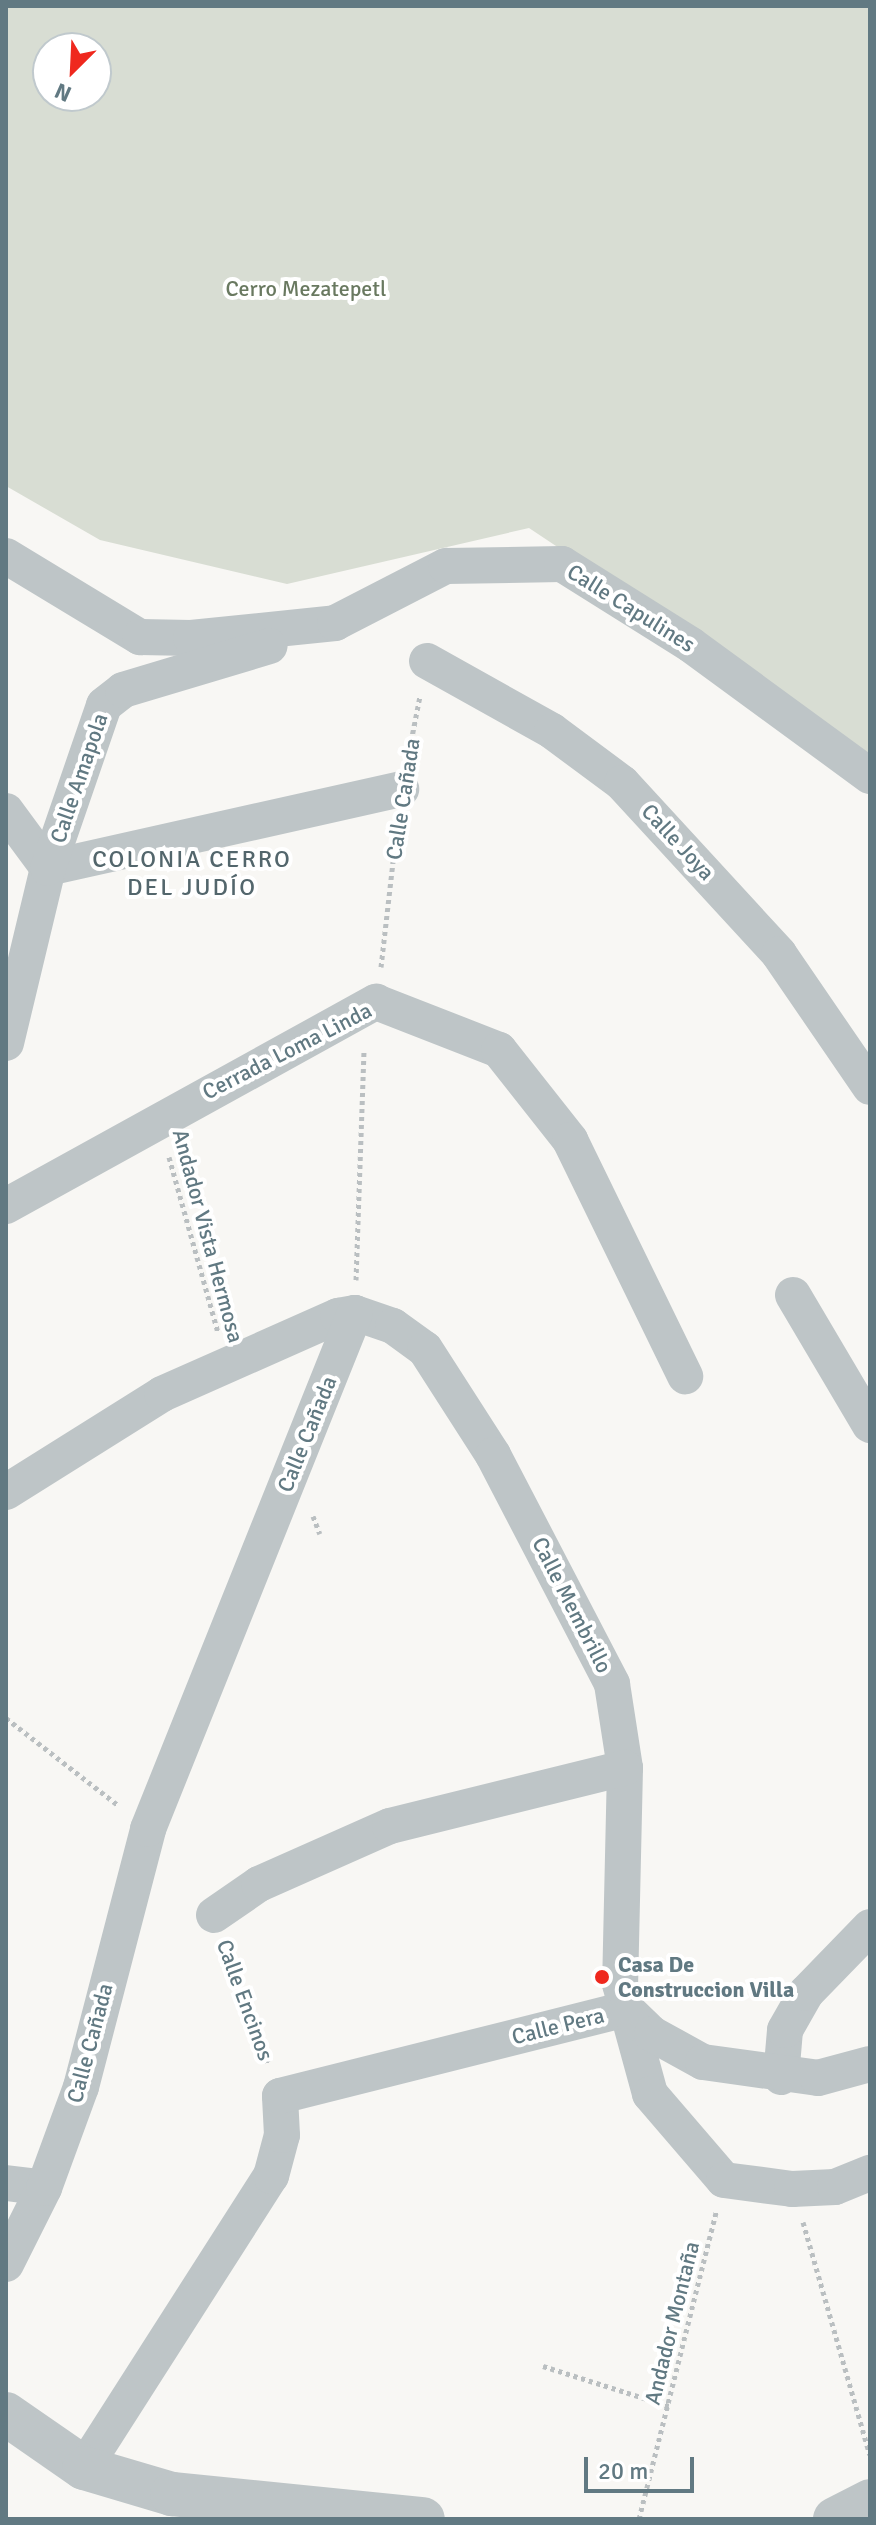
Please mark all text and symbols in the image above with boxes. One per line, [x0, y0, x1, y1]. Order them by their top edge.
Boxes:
north arrow [32, 32, 112, 112]
text: N [50, 77, 75, 108]
park label: Cerro Mezatepetl [225, 276, 387, 302]
street label: Calle Capulines [562, 558, 700, 658]
street label: Calle Amapola [44, 710, 114, 846]
street label: Calle Cañada [380, 736, 426, 862]
street label: Calle Joya [636, 798, 720, 886]
district label: COLONIA CERRO DEL JUDÍO [92, 846, 292, 902]
street label: Cerrada Loma Linda [198, 997, 376, 1105]
street label: Andador Vista Hermosa [167, 1126, 249, 1346]
street label: Calle Cañada [272, 1372, 342, 1496]
street label: Calle Membrillo [526, 1533, 618, 1677]
street label: Calle Encinos [211, 1936, 279, 2064]
place label: Casa De Construccion Villa [618, 1951, 794, 2002]
marker: Casa De Construccion Villa [593, 1968, 611, 1986]
street label: Calle Cañada [61, 1980, 119, 2106]
street label: Calle Pera [509, 2002, 607, 2050]
street label: Andador Montaña [639, 2239, 705, 2407]
scale bar [588, 2441, 698, 2491]
text: 20 m [598, 2456, 648, 2486]

